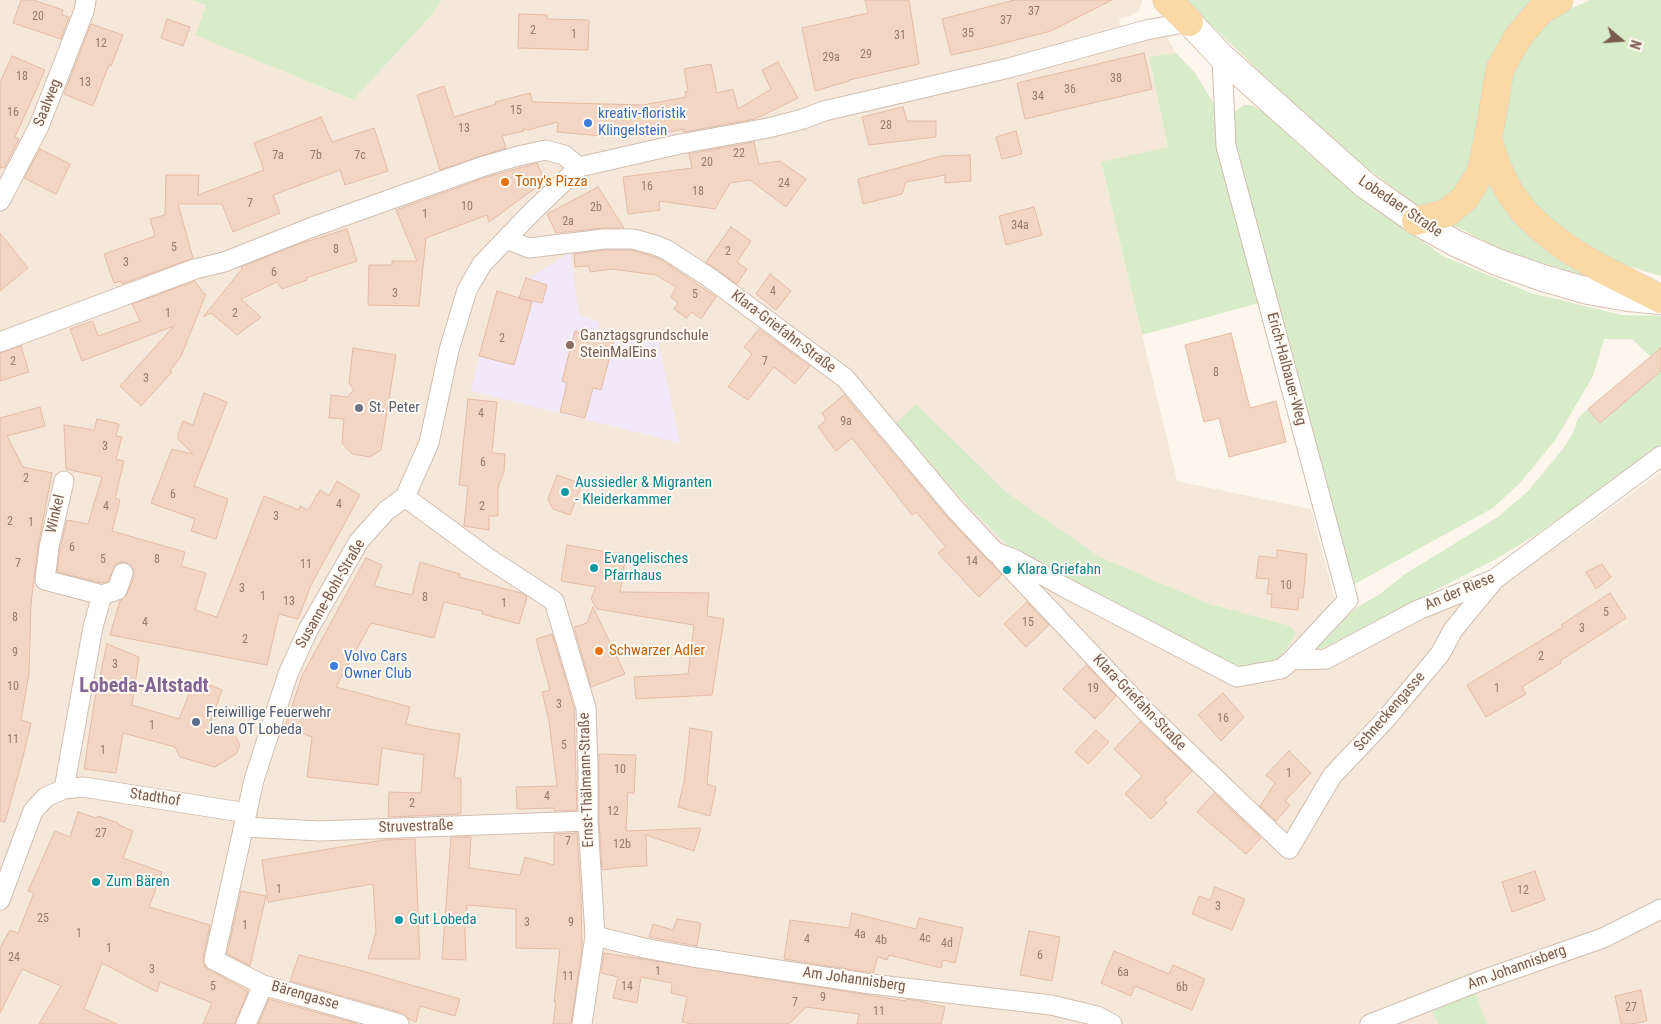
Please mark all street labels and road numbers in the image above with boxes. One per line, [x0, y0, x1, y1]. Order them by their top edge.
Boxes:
street label: Saalweg [30, 77, 66, 129]
street label: Lobedaer Straße [1355, 172, 1445, 242]
street label: Klara-Griefahn-Straße [727, 287, 839, 377]
street label: Erich-Halbauer-Weg [1262, 311, 1310, 427]
street label: Winkel [43, 493, 69, 535]
street label: Susanne-Bohl-Straße [292, 536, 370, 652]
street label: An der Riese [1422, 569, 1498, 615]
street label: Klara-Griefahn-Straße [1089, 651, 1189, 755]
street label: Schneckengasse [1351, 669, 1429, 755]
street label: Ernst-Thälmann-Straße [576, 712, 598, 848]
street label: Stadthof [129, 785, 181, 811]
street label: Struvestraße [378, 817, 454, 837]
street label: Am Johannisberg [1465, 942, 1569, 994]
street label: Am Johannisberg [801, 964, 907, 996]
street label: Bärengasse [269, 978, 341, 1014]

